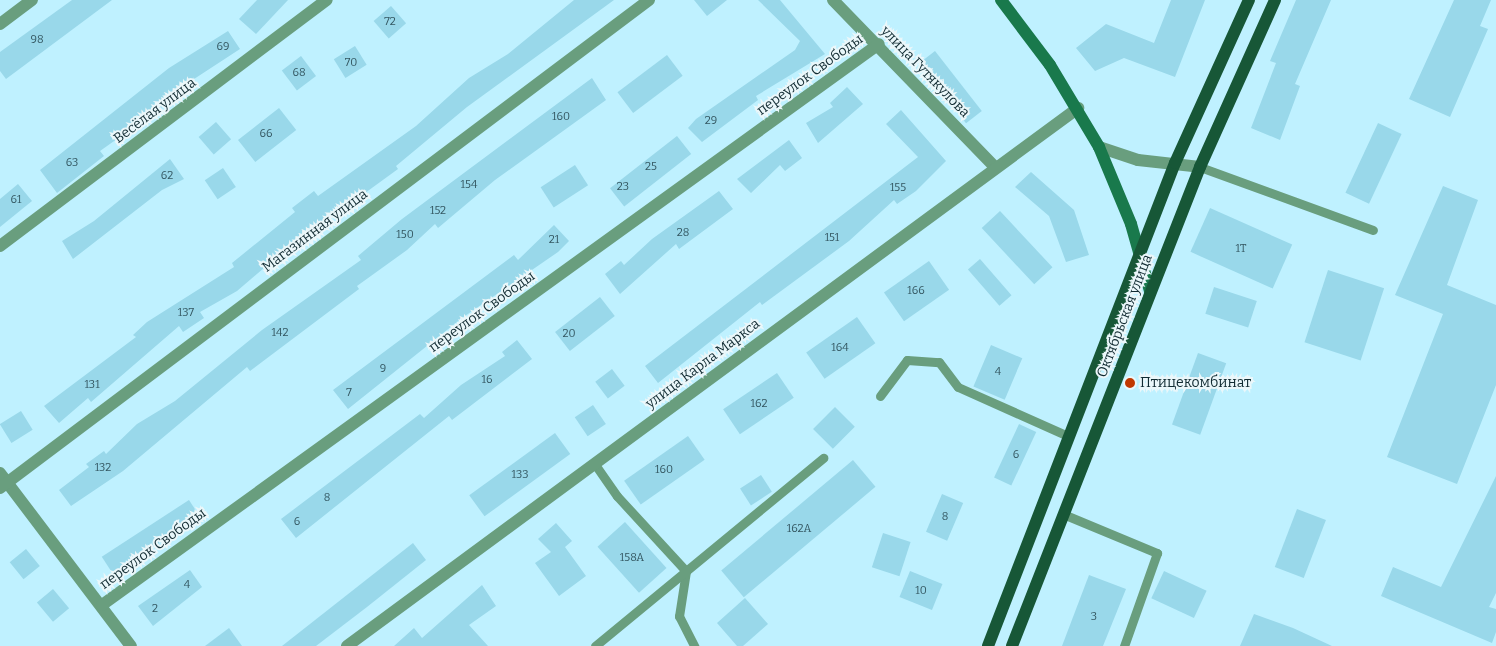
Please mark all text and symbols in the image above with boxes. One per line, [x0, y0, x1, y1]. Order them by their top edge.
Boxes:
house number: 72 [384, 15, 396, 29]
street label: улица Гутякулова [877, 23, 973, 121]
street label: переулок Свободы [754, 31, 866, 119]
house number: 98 [30, 33, 44, 47]
house number: 69 [217, 40, 229, 54]
house number: 70 [345, 56, 357, 70]
house number: 68 [292, 66, 306, 80]
street label: Весёлая улица [111, 75, 199, 147]
house number: 160 [552, 110, 570, 124]
house number: 29 [705, 114, 717, 128]
house number: 66 [260, 127, 272, 141]
house number: 63 [66, 156, 78, 170]
house number: 25 [645, 160, 657, 174]
house number: 62 [161, 169, 173, 183]
house number: 154 [461, 178, 477, 192]
house number: 23 [617, 180, 629, 194]
house number: 155 [890, 181, 906, 195]
street label: Магазинная улица [259, 186, 371, 276]
house number: 61 [11, 193, 21, 207]
house number: 152 [430, 204, 446, 218]
house number: 28 [677, 226, 689, 240]
house number: 150 [396, 228, 414, 242]
house number: 151 [825, 231, 839, 245]
house number: 21 [549, 233, 559, 247]
house number: 1Т [1236, 242, 1246, 256]
street label: Октябрьская улица [1094, 252, 1156, 380]
street label: переулок Свободы [426, 268, 538, 356]
house number: 166 [907, 284, 925, 298]
house number: 137 [178, 306, 194, 320]
street label: улица Карла Маркса [643, 316, 763, 412]
house number: 142 [272, 326, 288, 340]
house number: 20 [562, 327, 576, 341]
house number: 164 [831, 341, 849, 355]
house number: 9 [380, 362, 386, 376]
house number: 4 [995, 365, 1001, 379]
house number: 16 [482, 373, 492, 387]
place label: Птицекомбинат [1140, 375, 1251, 391]
marker: Птицекомбинат [1124, 377, 1136, 389]
house number: 131 [84, 378, 100, 392]
house number: 7 [346, 386, 352, 400]
house number: 162 [751, 397, 767, 411]
house number: 6 [1013, 448, 1019, 462]
house number: 132 [95, 461, 111, 475]
house number: 160 [655, 463, 673, 477]
house number: 133 [512, 468, 528, 482]
house number: 8 [324, 491, 330, 505]
street label: переулок Свободы [97, 505, 209, 593]
house number: 8 [942, 510, 948, 524]
house number: 6 [294, 515, 300, 529]
house number: 162А [787, 522, 811, 536]
house number: 158А [620, 551, 644, 565]
house number: 4 [184, 578, 190, 592]
house number: 10 [915, 584, 927, 598]
house number: 2 [152, 602, 158, 616]
house number: 3 [1091, 610, 1097, 624]

